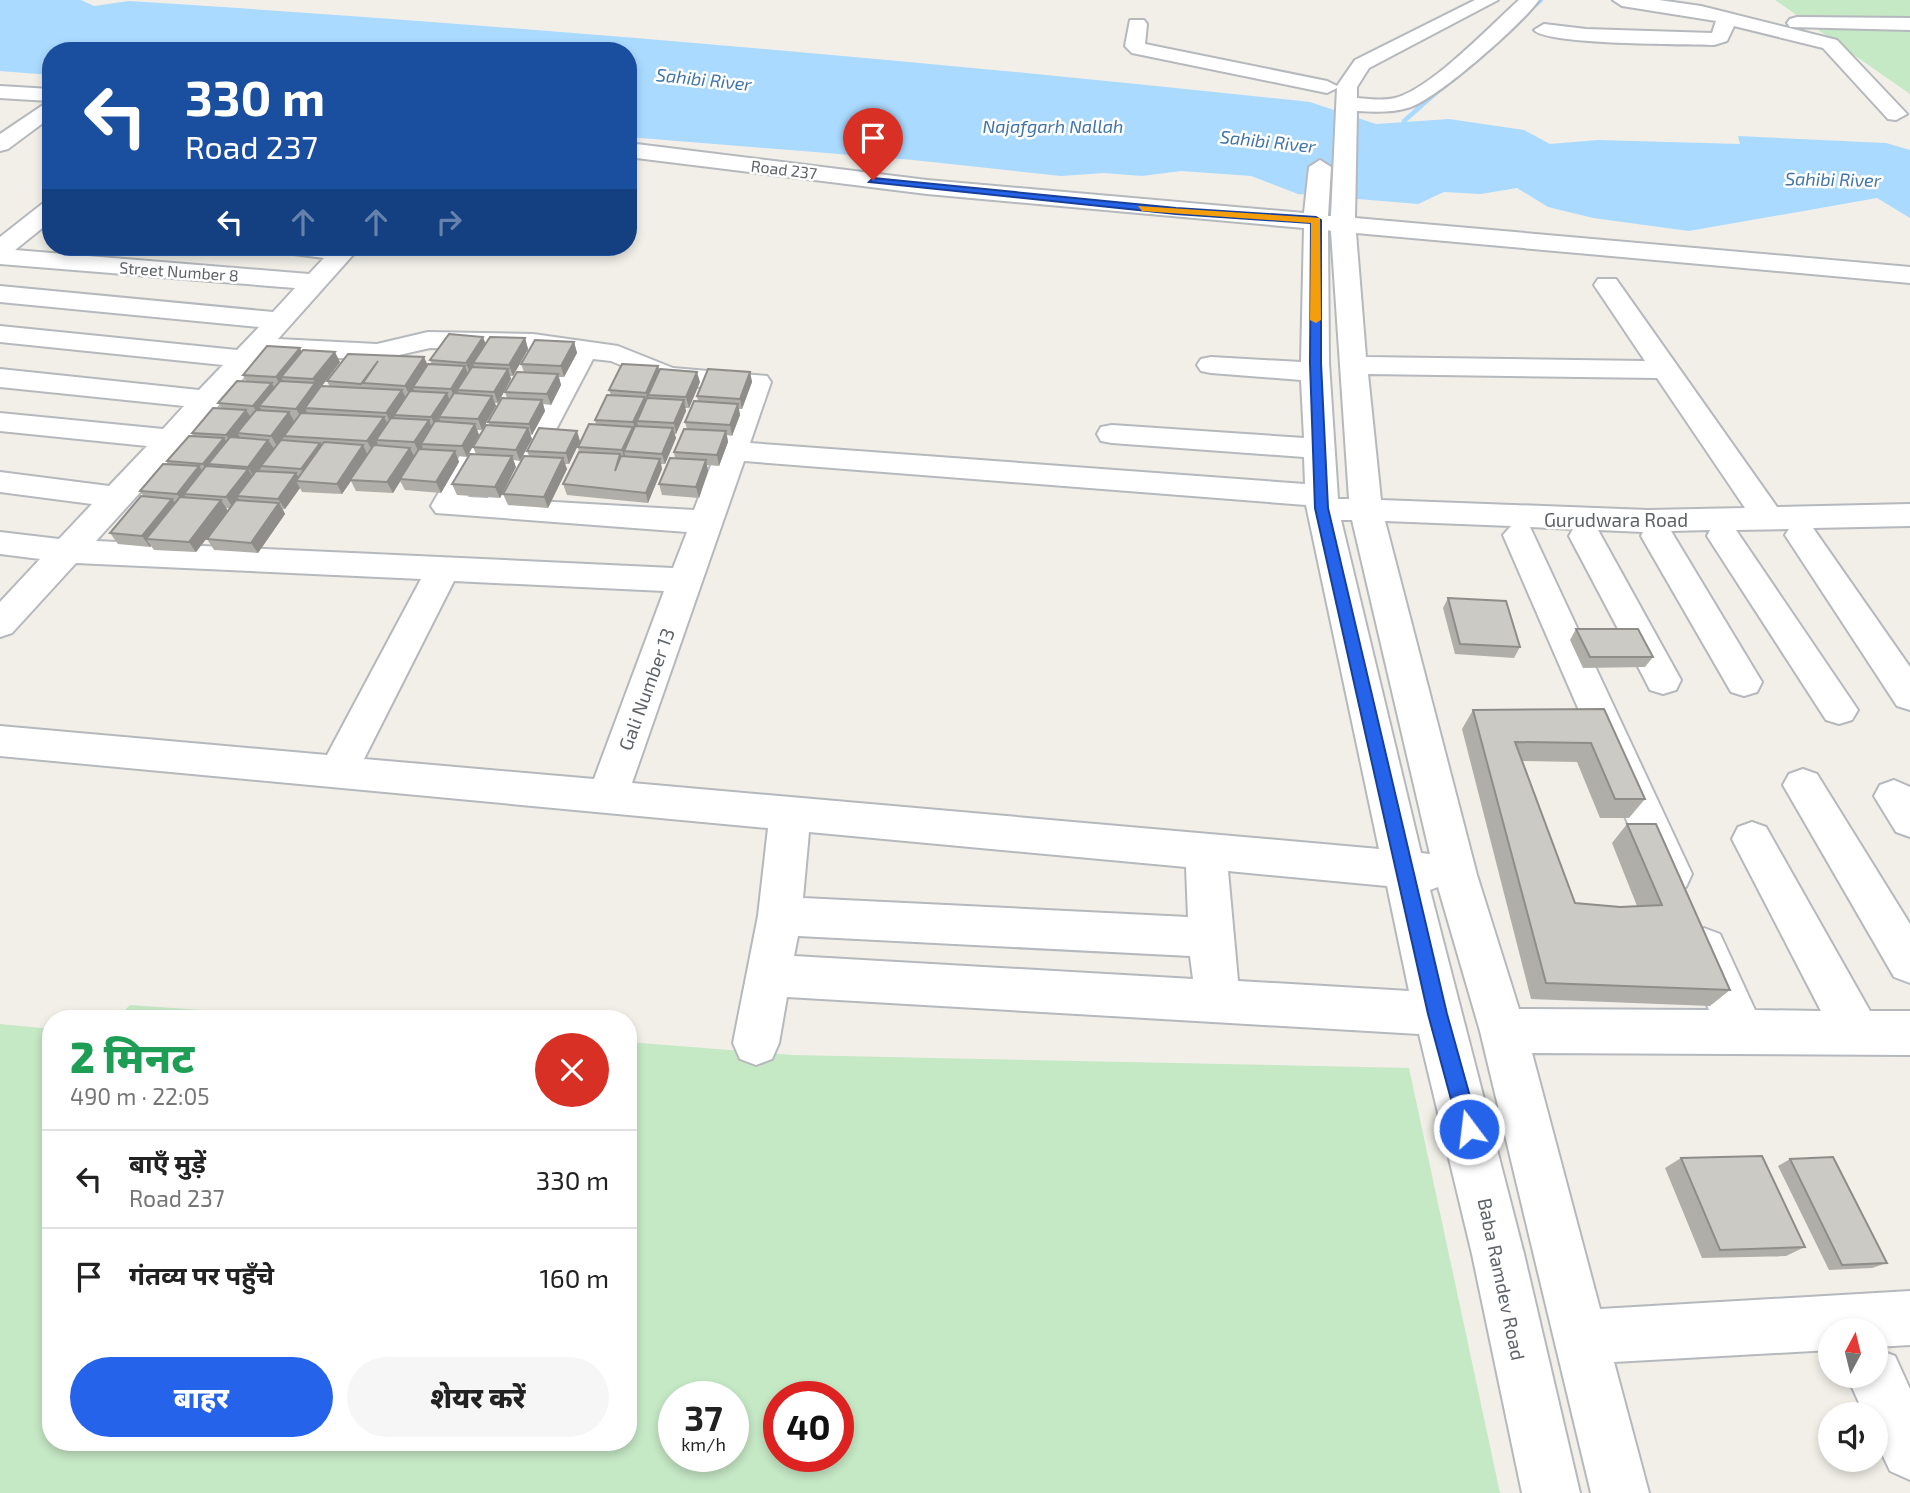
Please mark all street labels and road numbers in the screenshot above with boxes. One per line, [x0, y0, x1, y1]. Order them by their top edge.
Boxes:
street label: Road 237 [750, 156, 818, 182]
street label: Street Number 8 [119, 257, 239, 285]
street label: Gurudwara Road [1544, 508, 1688, 531]
street label: Gali Number 13 [613, 625, 679, 753]
street label: Baba Ramdev Road [1474, 1196, 1530, 1362]

